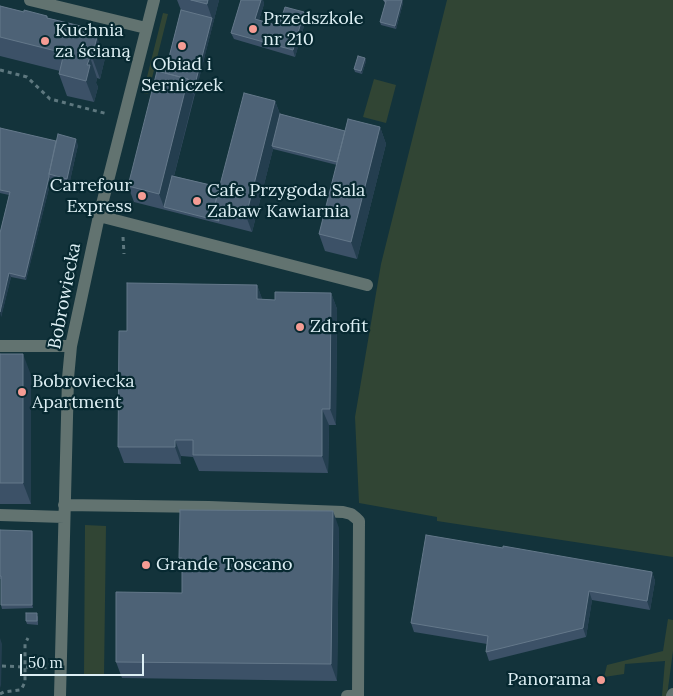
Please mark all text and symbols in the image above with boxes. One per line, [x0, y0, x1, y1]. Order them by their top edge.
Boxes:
place label: Przedszkole nr 210 [263, 8, 363, 50]
place label: Kuchnia za ścianą [55, 20, 131, 62]
marker: Przedszkole nr 210 [247, 23, 259, 35]
marker: Kuchnia za ścianą [39, 35, 51, 47]
marker: Obiad i Serniczek [176, 40, 188, 52]
place label: Obiad i Serniczek [141, 54, 223, 96]
place label: Carrefour Express [50, 175, 132, 218]
place label: Cafe Przygoda Sala Zabaw Kawiarnia [207, 180, 365, 222]
marker: Carrefour Express [136, 190, 148, 202]
marker: Cafe Przygoda Sala Zabaw Kawiarnia [191, 195, 203, 207]
street label: Bobrowiecka [44, 241, 86, 351]
place label: Zdrofit [310, 316, 368, 338]
marker: Zdrofit [294, 321, 306, 333]
place label: Bobroviecka Apartment [32, 371, 135, 414]
marker: Bobroviecka Apartment [16, 386, 28, 398]
place label: Grande Toscano [156, 554, 293, 576]
marker: Grande Toscano [140, 559, 152, 571]
scale bar [22, 644, 146, 676]
text: 50 m [28, 653, 63, 672]
place label: Panorama [507, 669, 591, 691]
marker: Panorama [595, 674, 607, 686]

